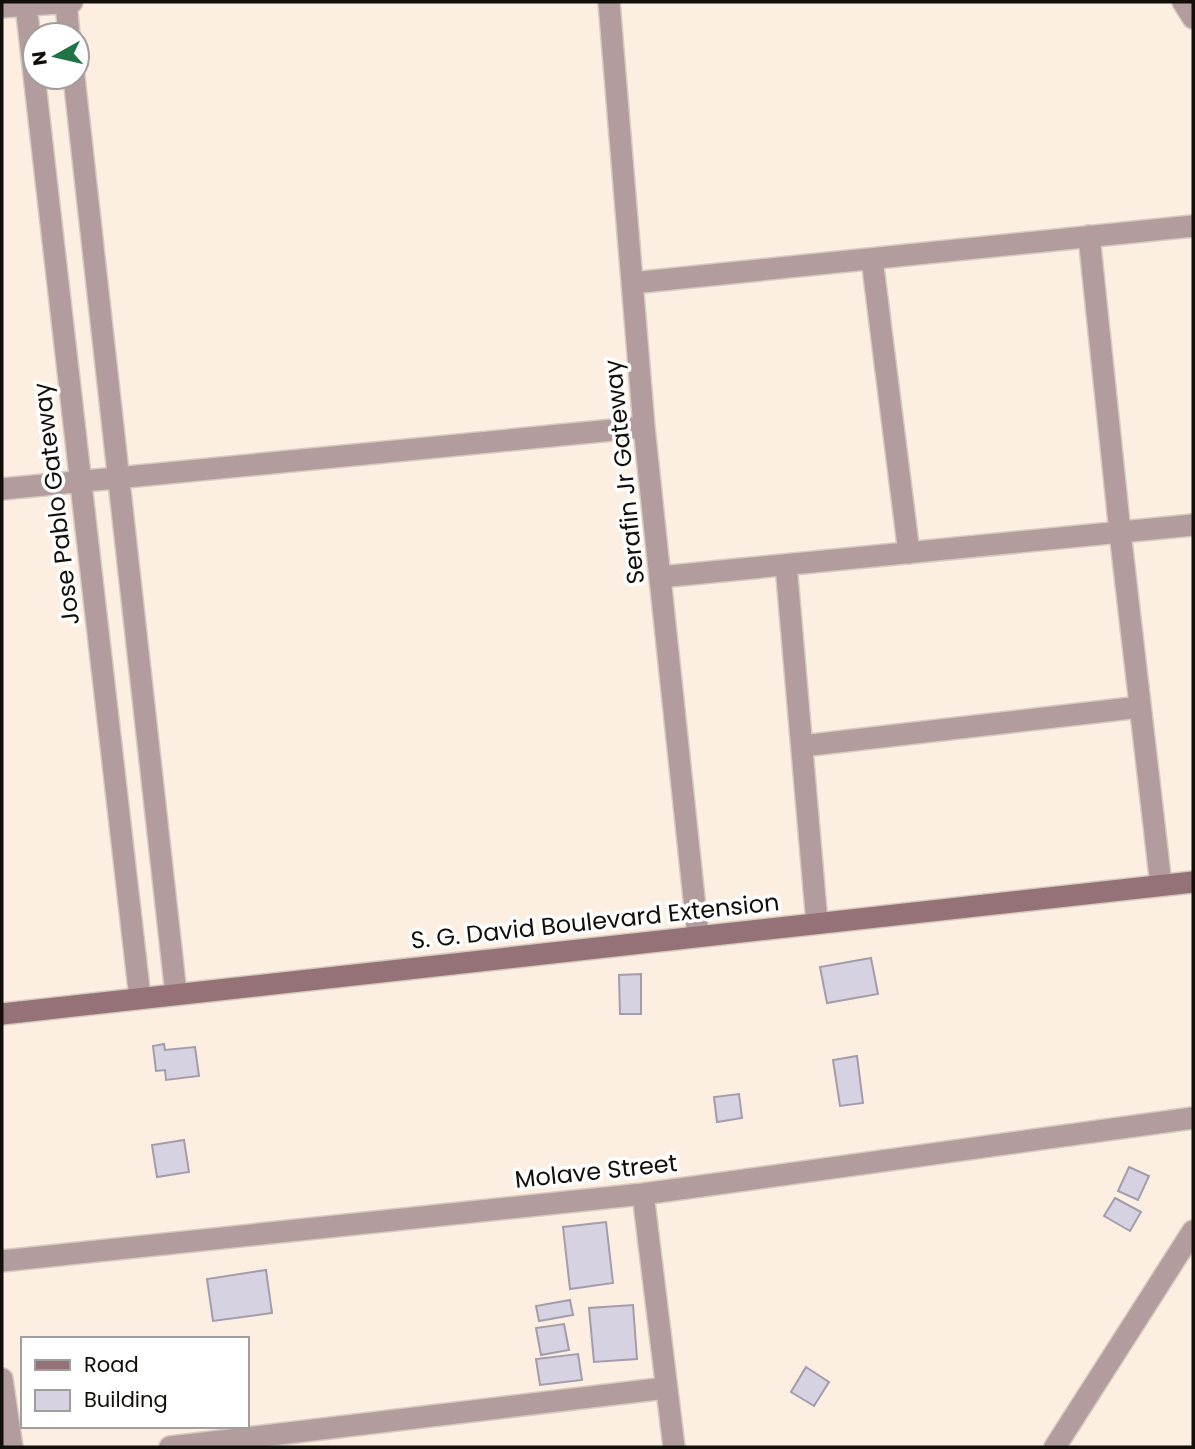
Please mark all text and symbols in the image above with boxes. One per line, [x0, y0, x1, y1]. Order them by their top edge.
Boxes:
north arrow [21, 21, 91, 91]
text: N [25, 49, 54, 67]
street label: Serafin Jr Gateway [596, 358, 652, 586]
street label: Jose Pablo Gateway [25, 380, 87, 627]
street label: S. G. David Boulevard Extension [409, 885, 781, 957]
street label: Molave Street [513, 1146, 679, 1196]
legend [21, 1337, 248, 1428]
text: Road [84, 1350, 139, 1379]
text: Building [84, 1385, 168, 1414]

